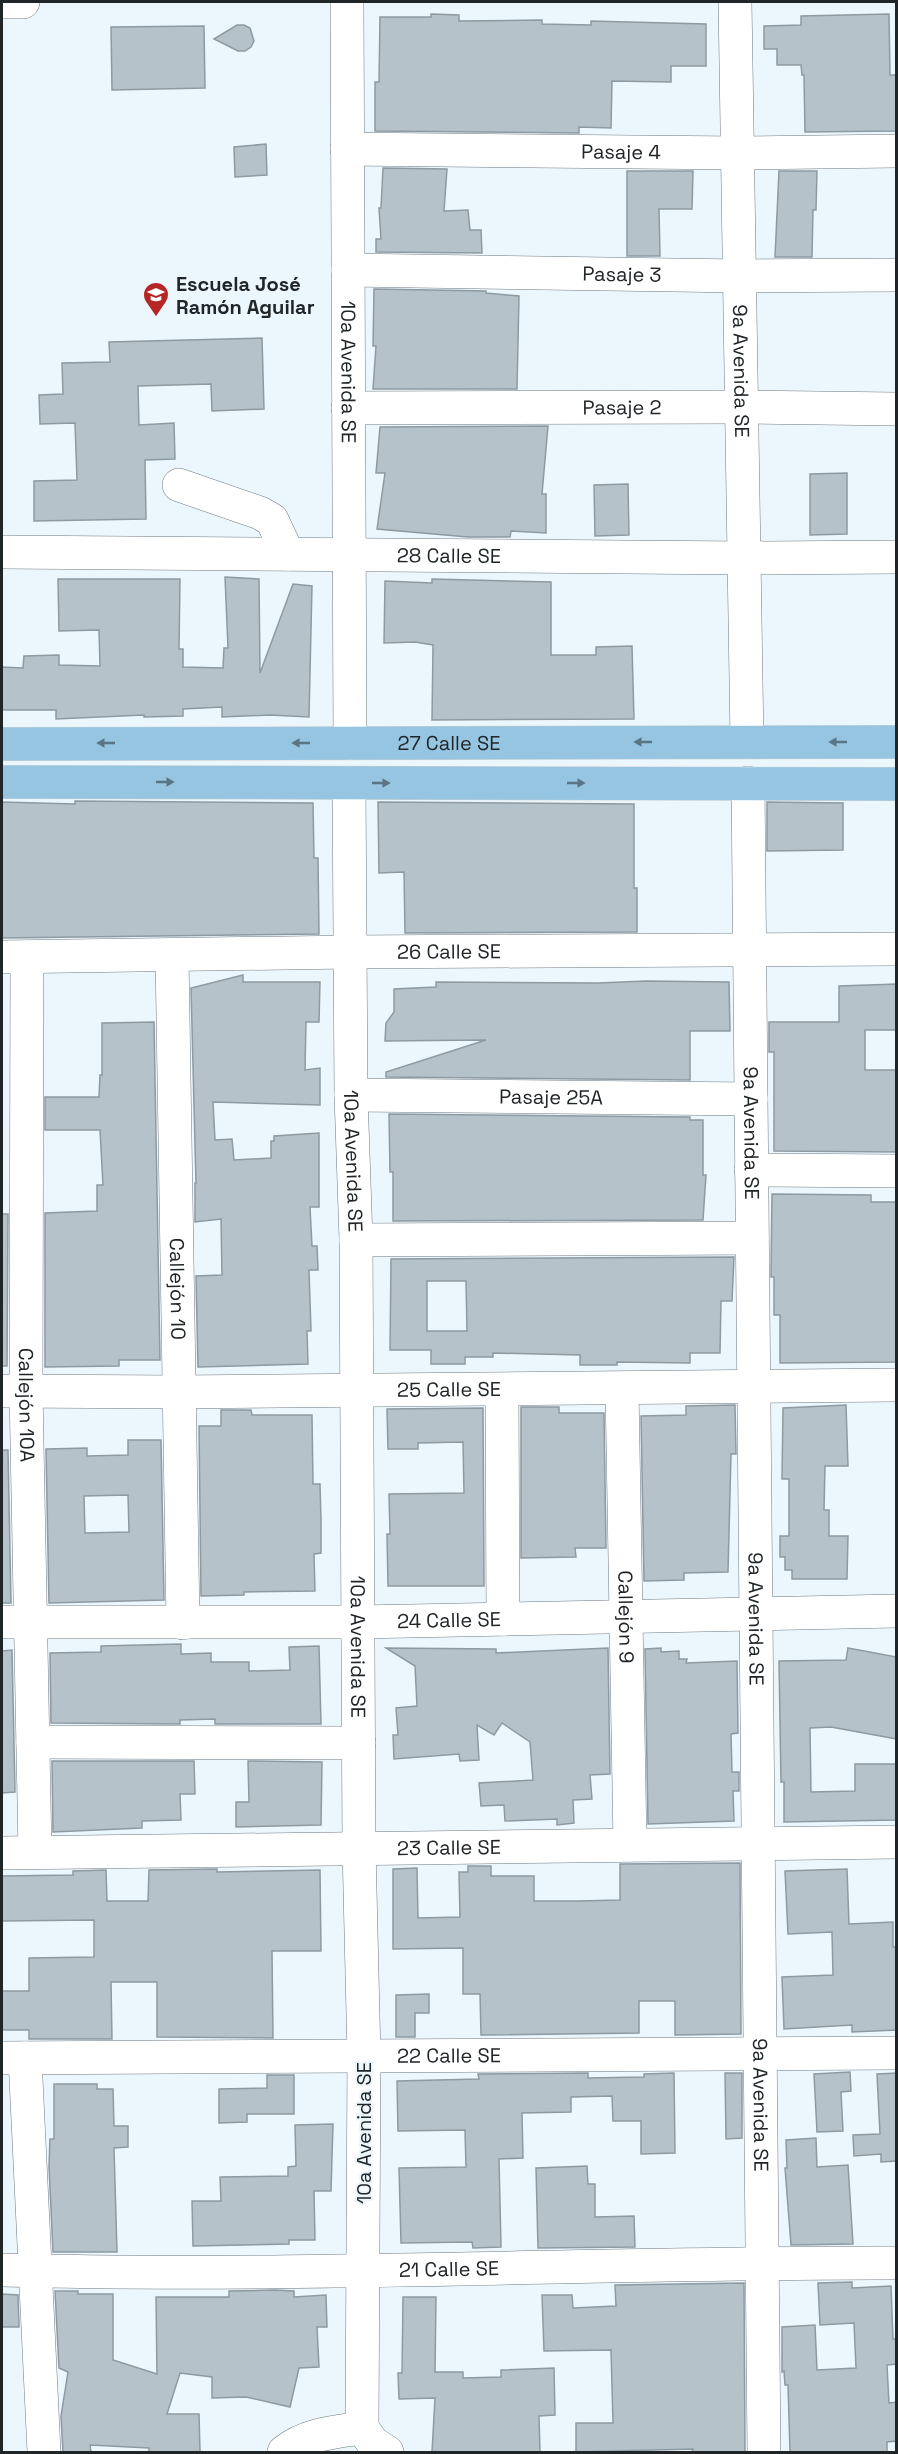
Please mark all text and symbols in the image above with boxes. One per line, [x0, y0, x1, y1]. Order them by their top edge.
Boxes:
street label: Pasaje 4 [581, 138, 661, 165]
street label: Pasaje 3 [582, 261, 662, 288]
place label: Escuela José Ramón Aguilar [176, 271, 315, 320]
school or university icon: Escuela José Ramón Aguilar [141, 280, 171, 318]
street label: 10a Avenida SE [335, 301, 362, 443]
street label: 9a Avenida SE [727, 304, 755, 438]
street label: Pasaje 2 [582, 394, 662, 420]
street label: 28 Calle SE [397, 542, 501, 569]
street label: 27 Calle SE [397, 730, 501, 756]
one-way arrow [634, 737, 653, 747]
one-way arrow [829, 737, 848, 747]
one-way arrow [97, 738, 116, 748]
one-way arrow [292, 738, 311, 748]
one-way arrow [155, 777, 174, 787]
one-way arrow [371, 778, 390, 788]
one-way arrow [566, 778, 585, 788]
street label: 26 Calle SE [397, 938, 501, 965]
street label: 9a Avenida SE [738, 1066, 765, 1200]
street label: Pasaje 25A [499, 1083, 603, 1111]
street label: 10a Avenida SE [338, 1090, 369, 1233]
street label: Callejón 10 [164, 1238, 191, 1340]
street label: Callejón 10A [13, 1348, 40, 1463]
street label: 25 Calle SE [397, 1376, 501, 1403]
street label: 9a Avenida SE [742, 1552, 770, 1686]
street label: Callejón 9 [612, 1570, 640, 1664]
street label: 10a Avenida SE [345, 1576, 371, 1718]
street label: 24 Calle SE [397, 1606, 501, 1634]
street label: 23 Calle SE [397, 1834, 501, 1861]
street label: 9a Avenida SE [747, 2038, 774, 2172]
street label: 22 Calle SE [397, 2042, 501, 2069]
street label: 10a Avenida SE [351, 2062, 377, 2204]
street label: 21 Calle SE [399, 2255, 499, 2283]

